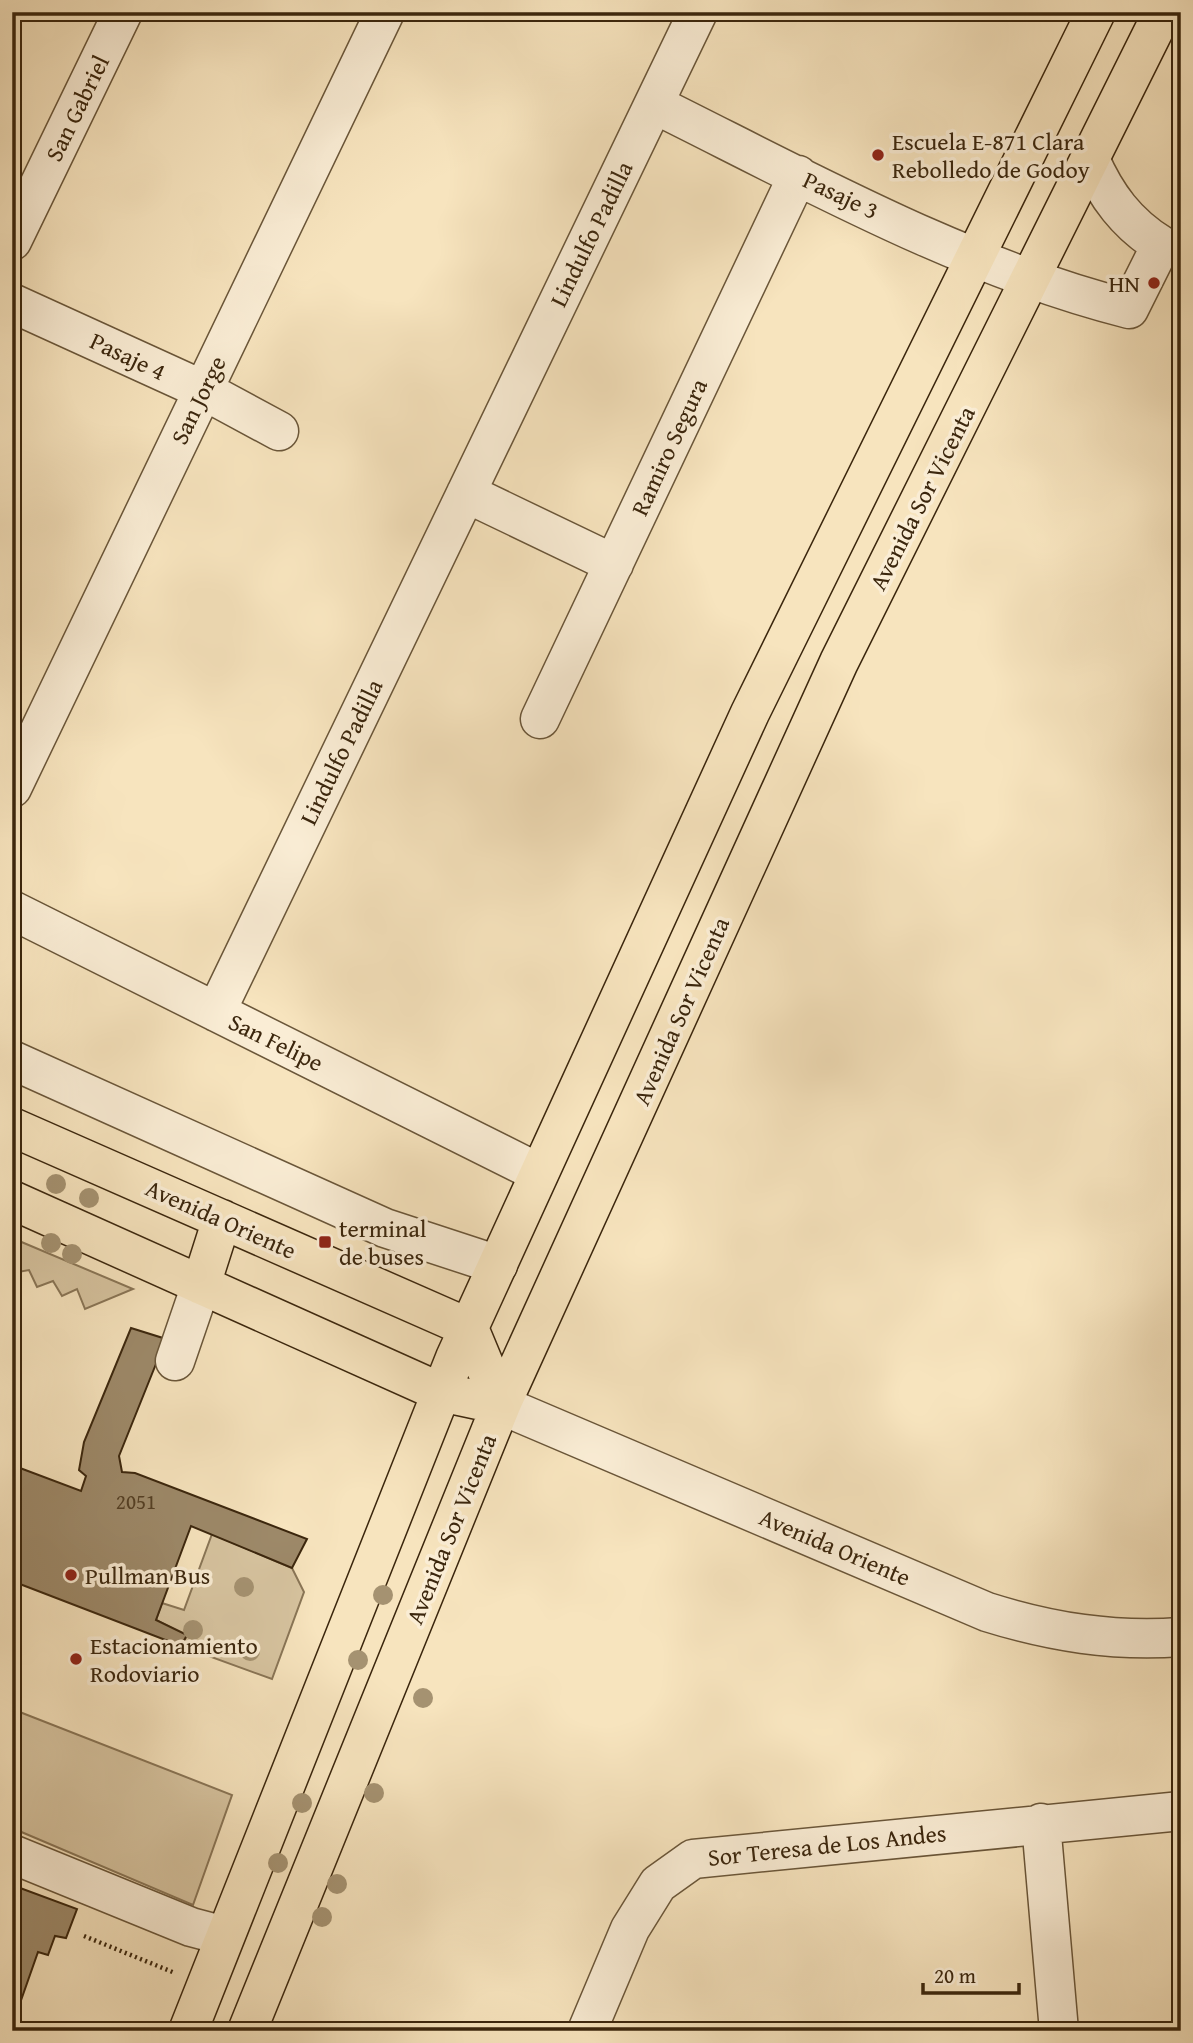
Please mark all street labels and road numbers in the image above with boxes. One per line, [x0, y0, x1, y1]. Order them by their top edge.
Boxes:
street label: San Gabriel [36, 49, 118, 167]
street label: Lindulfo Padilla [541, 155, 642, 313]
street label: Pasaje 3 [798, 162, 884, 228]
street label: Pasaje 4 [85, 323, 171, 389]
street label: San Jorge [162, 350, 234, 450]
street label: Ramiro Segura [622, 372, 716, 521]
street label: Avenida Sor Vicenta [860, 399, 984, 596]
street label: Lindulfo Padilla [291, 673, 392, 831]
street label: Avenida Sor Vicenta [624, 911, 738, 1111]
street label: San Felipe [223, 1004, 329, 1080]
street label: Avenida Oriente [140, 1170, 302, 1268]
street label: Avenida Sor Vicenta [397, 1428, 505, 1629]
street label: Avenida Oriente [754, 1499, 916, 1595]
street label: Sor Teresa de Los Andes [706, 1815, 948, 1875]

